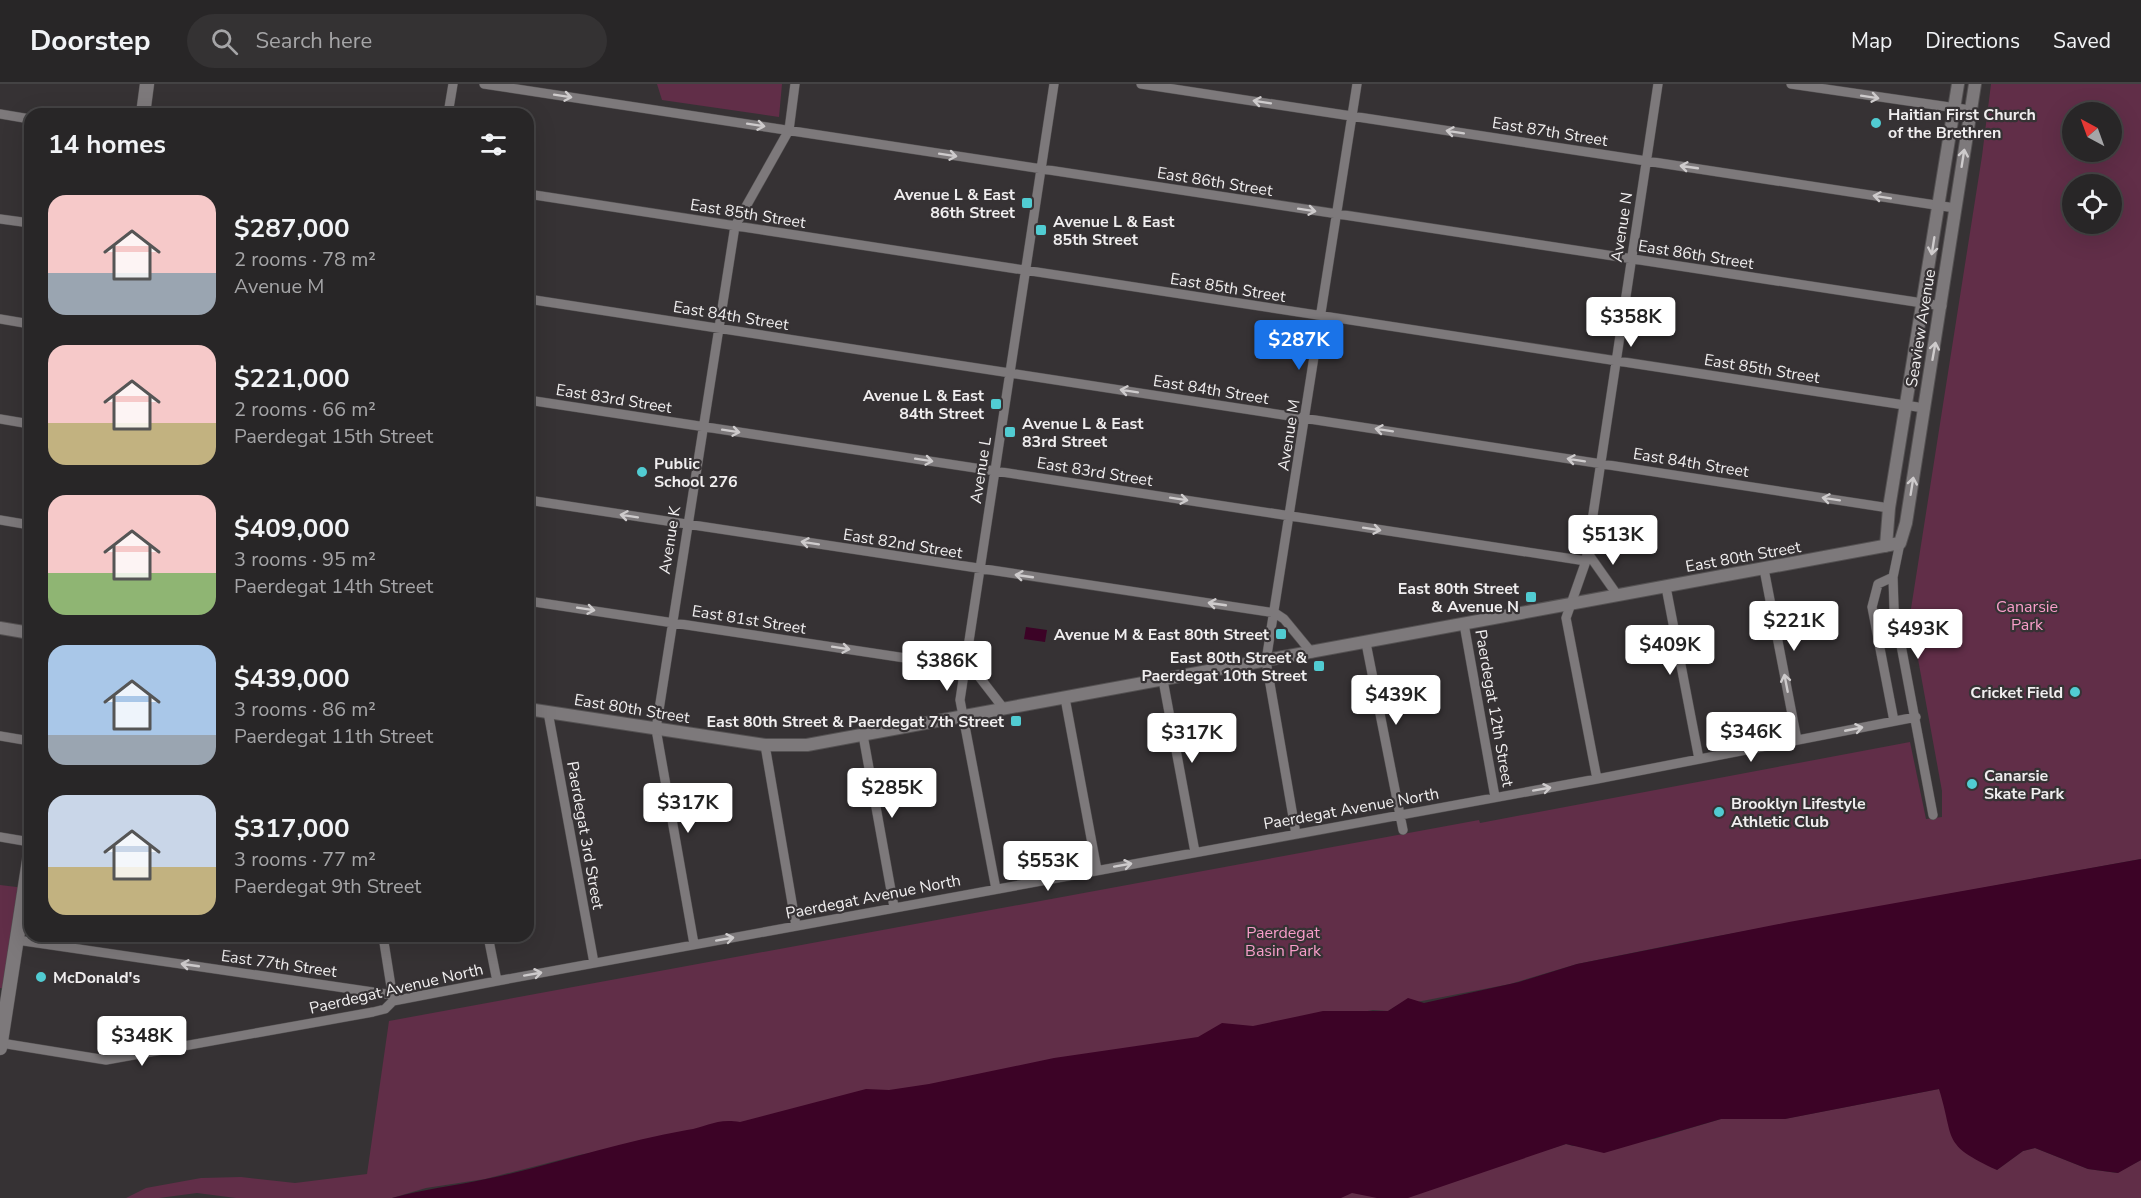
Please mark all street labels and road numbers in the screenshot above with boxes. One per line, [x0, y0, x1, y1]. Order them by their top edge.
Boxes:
street label: East 87th Street [1491, 112, 1610, 152]
street label: East 86th Street [1156, 162, 1275, 202]
street label: Avenue N [1606, 191, 1638, 264]
street label: East 85th Street [689, 194, 808, 234]
street label: East 86th Street [1637, 235, 1756, 275]
street label: East 85th Street [1169, 268, 1288, 308]
street label: Seaview Avenue [1901, 268, 1941, 389]
street label: East 84th Street [672, 296, 791, 336]
street label: East 85th Street [1703, 349, 1822, 389]
street label: East 84th Street [1152, 370, 1271, 410]
street label: East 83rd Street [554, 379, 674, 419]
street label: Avenue M [1272, 398, 1306, 473]
street label: Avenue L [965, 435, 997, 505]
street label: East 84th Street [1632, 443, 1751, 483]
street label: East 83rd Street [1035, 452, 1155, 492]
street label: Avenue K [654, 504, 686, 576]
street label: East 82nd Street [842, 524, 964, 564]
street label: East 80th Street [1684, 536, 1803, 578]
street label: East 81st Street [690, 600, 808, 640]
street label: Paerdegat 12th Street [1469, 628, 1519, 789]
street label: East 80th Street [573, 689, 692, 729]
street label: Paerdegat 3rd Street [561, 759, 609, 911]
street label: Paerdegat Avenue North [1262, 783, 1441, 835]
street label: Paerdegat Avenue North [784, 869, 963, 925]
street label: East 77th Street [220, 945, 339, 983]
street label: Paerdegat Avenue North [307, 958, 485, 1020]

